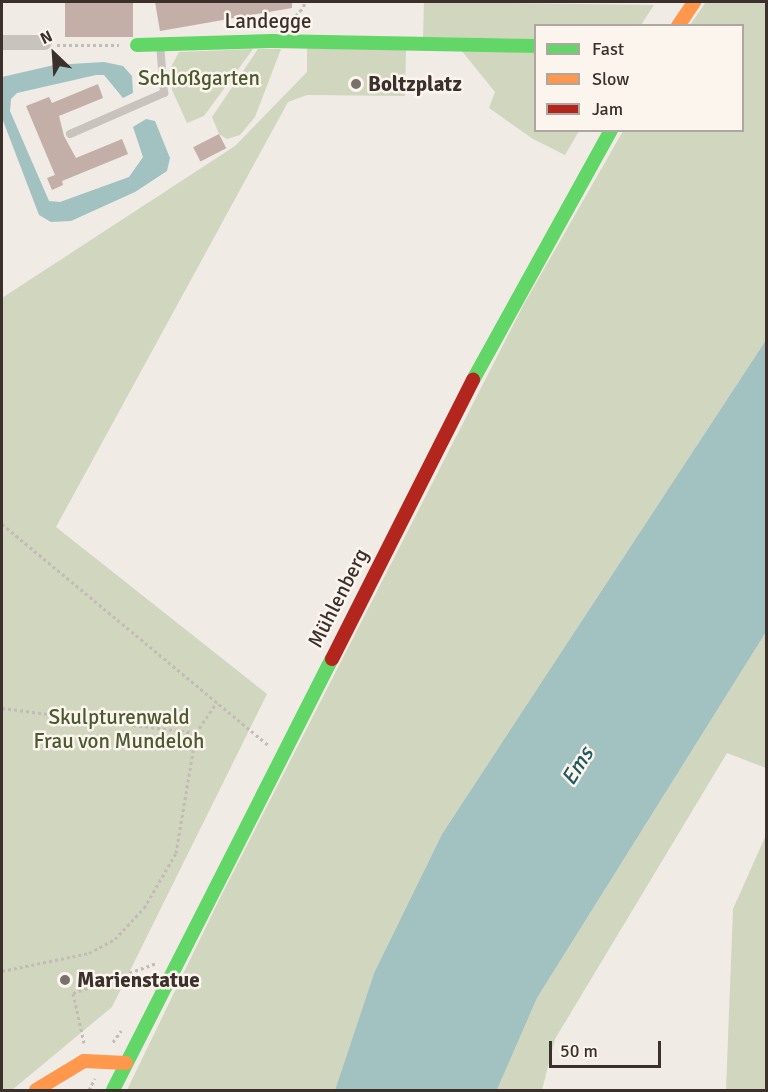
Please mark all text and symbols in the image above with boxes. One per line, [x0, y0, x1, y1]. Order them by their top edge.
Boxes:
street label: Landegge [224, 8, 312, 34]
north arrow [24, 24, 84, 84]
legend [534, 24, 744, 132]
text: N [37, 26, 56, 49]
text: Fast [592, 38, 624, 60]
park label: Schloßgarten [138, 65, 260, 91]
text: Slow [592, 68, 629, 90]
place label: Boltzplatz [368, 71, 462, 97]
marker: Boltzplatz [349, 77, 363, 91]
text: Jam [592, 98, 623, 120]
street label: Mühlenberg [302, 544, 374, 652]
park label: Skulpturenwald Frau von Mundeloh [34, 704, 204, 754]
water label: Ems [555, 742, 599, 790]
place label: Marienstatue [77, 967, 200, 993]
marker: Marienstatue [58, 973, 72, 987]
scale bar [552, 1029, 664, 1067]
text: 50 m [560, 1040, 598, 1062]

